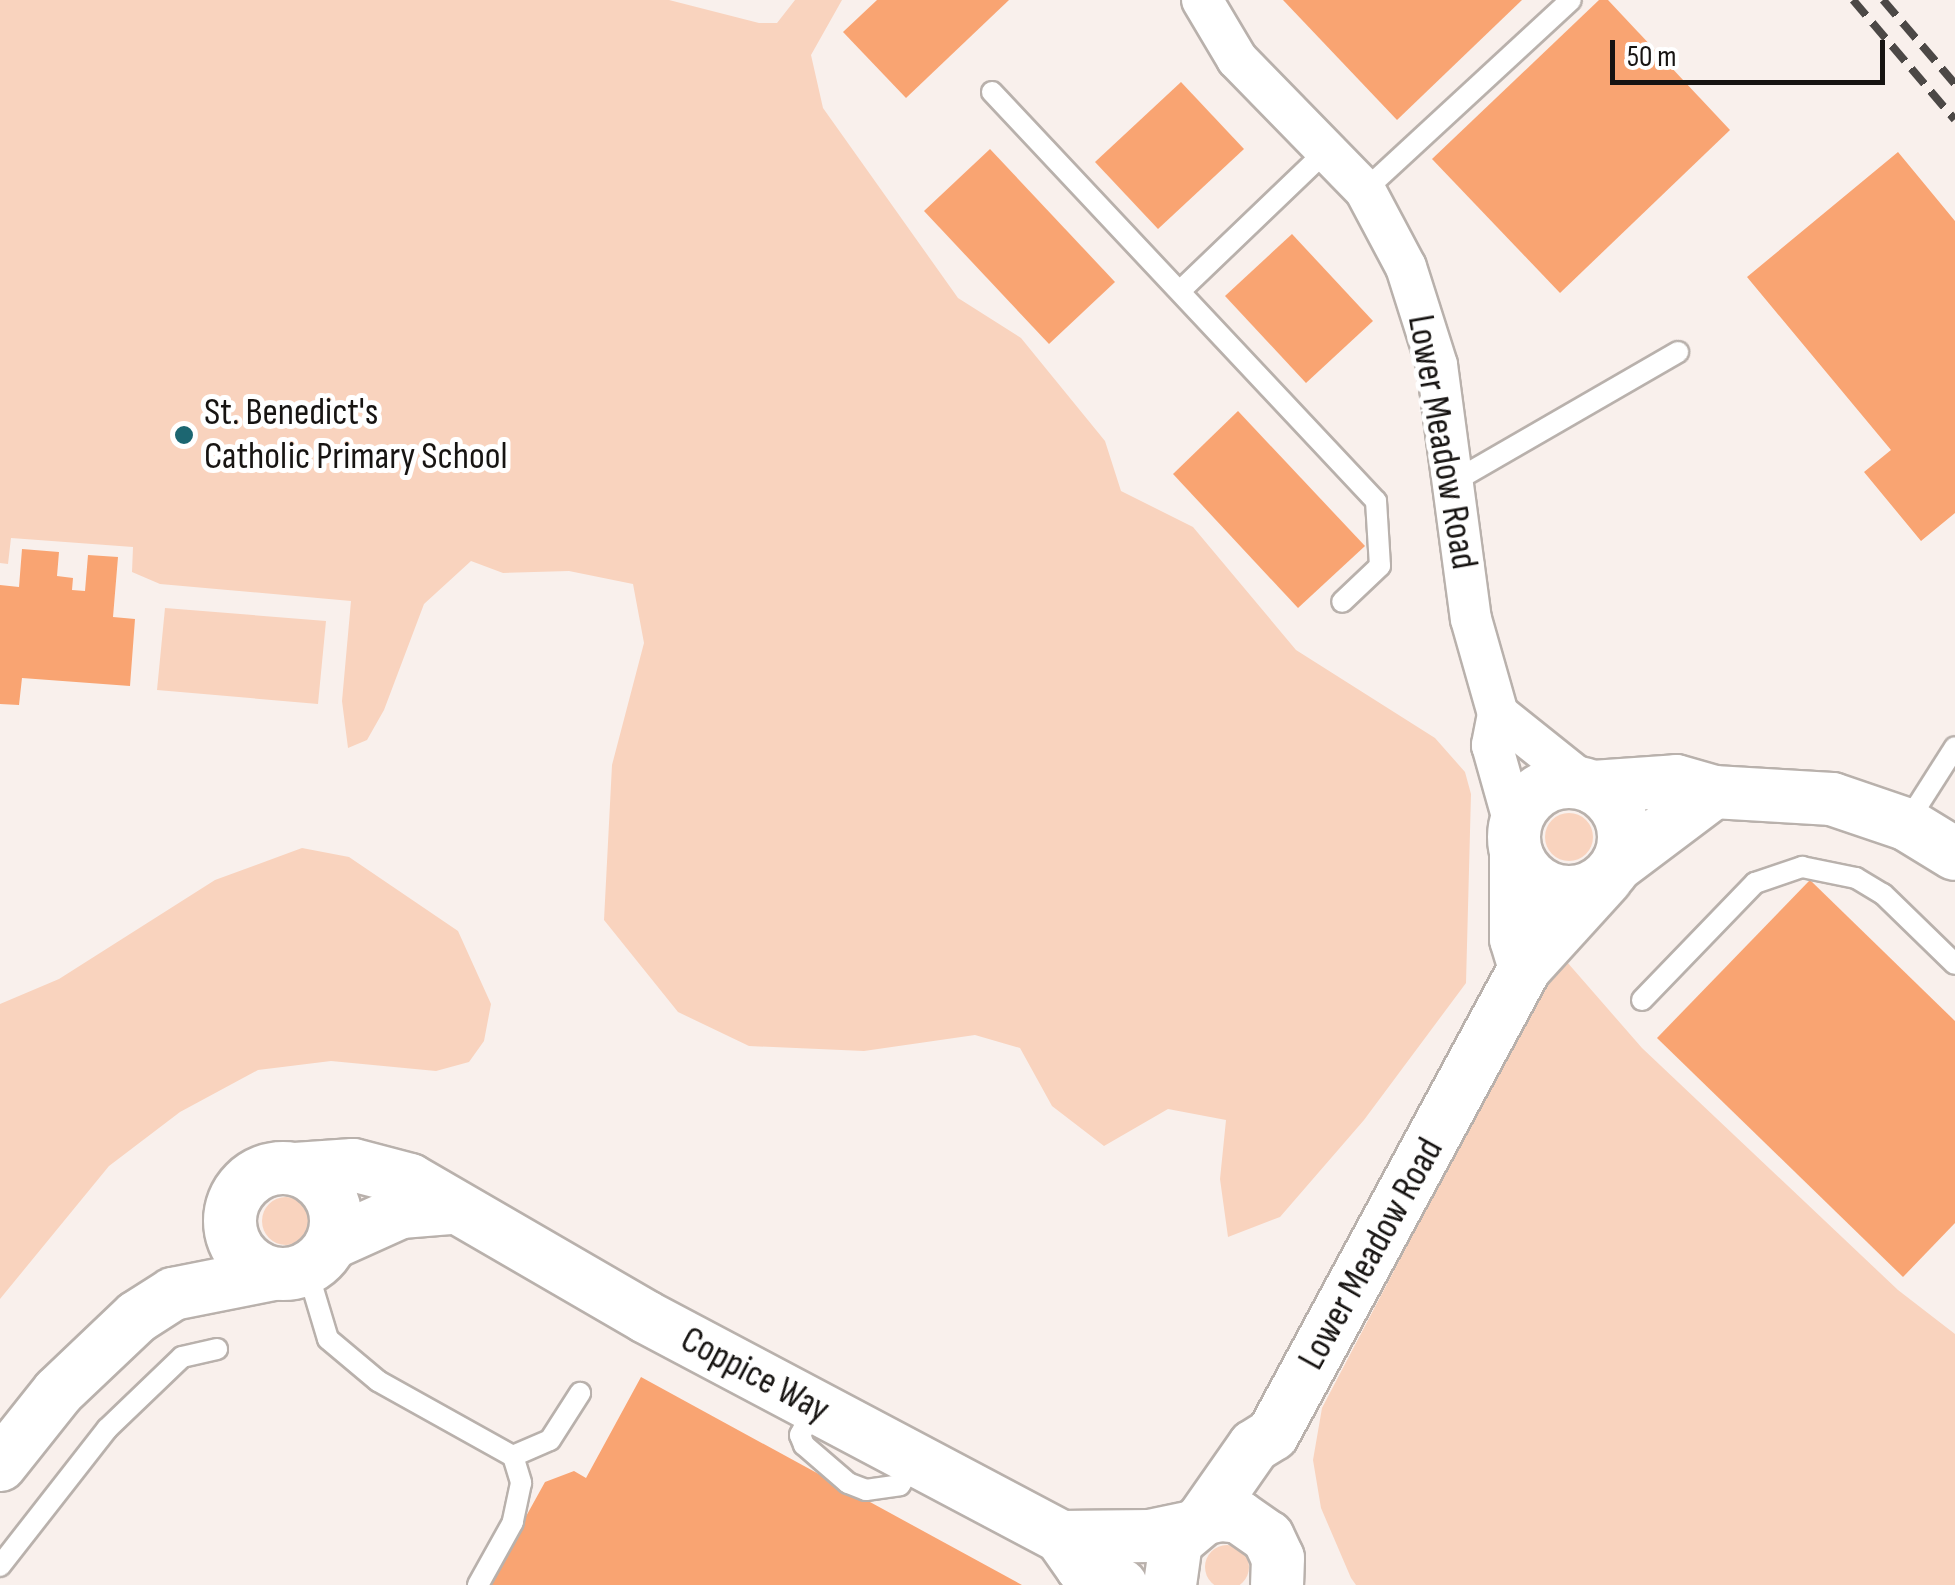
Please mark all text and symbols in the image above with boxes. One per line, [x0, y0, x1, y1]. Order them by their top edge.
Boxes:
scale bar [1615, 20, 1890, 82]
text: 50 m [1627, 39, 1676, 75]
street label: Lower Meadow Road [1397, 311, 1487, 573]
place label: St. Benedict's Catholic Primary School [204, 390, 508, 479]
marker: St. Benedict's Catholic Primary School [173, 424, 195, 446]
street label: Lower Meadow Road [1289, 1130, 1453, 1378]
street label: Coppice Way [673, 1317, 837, 1433]

